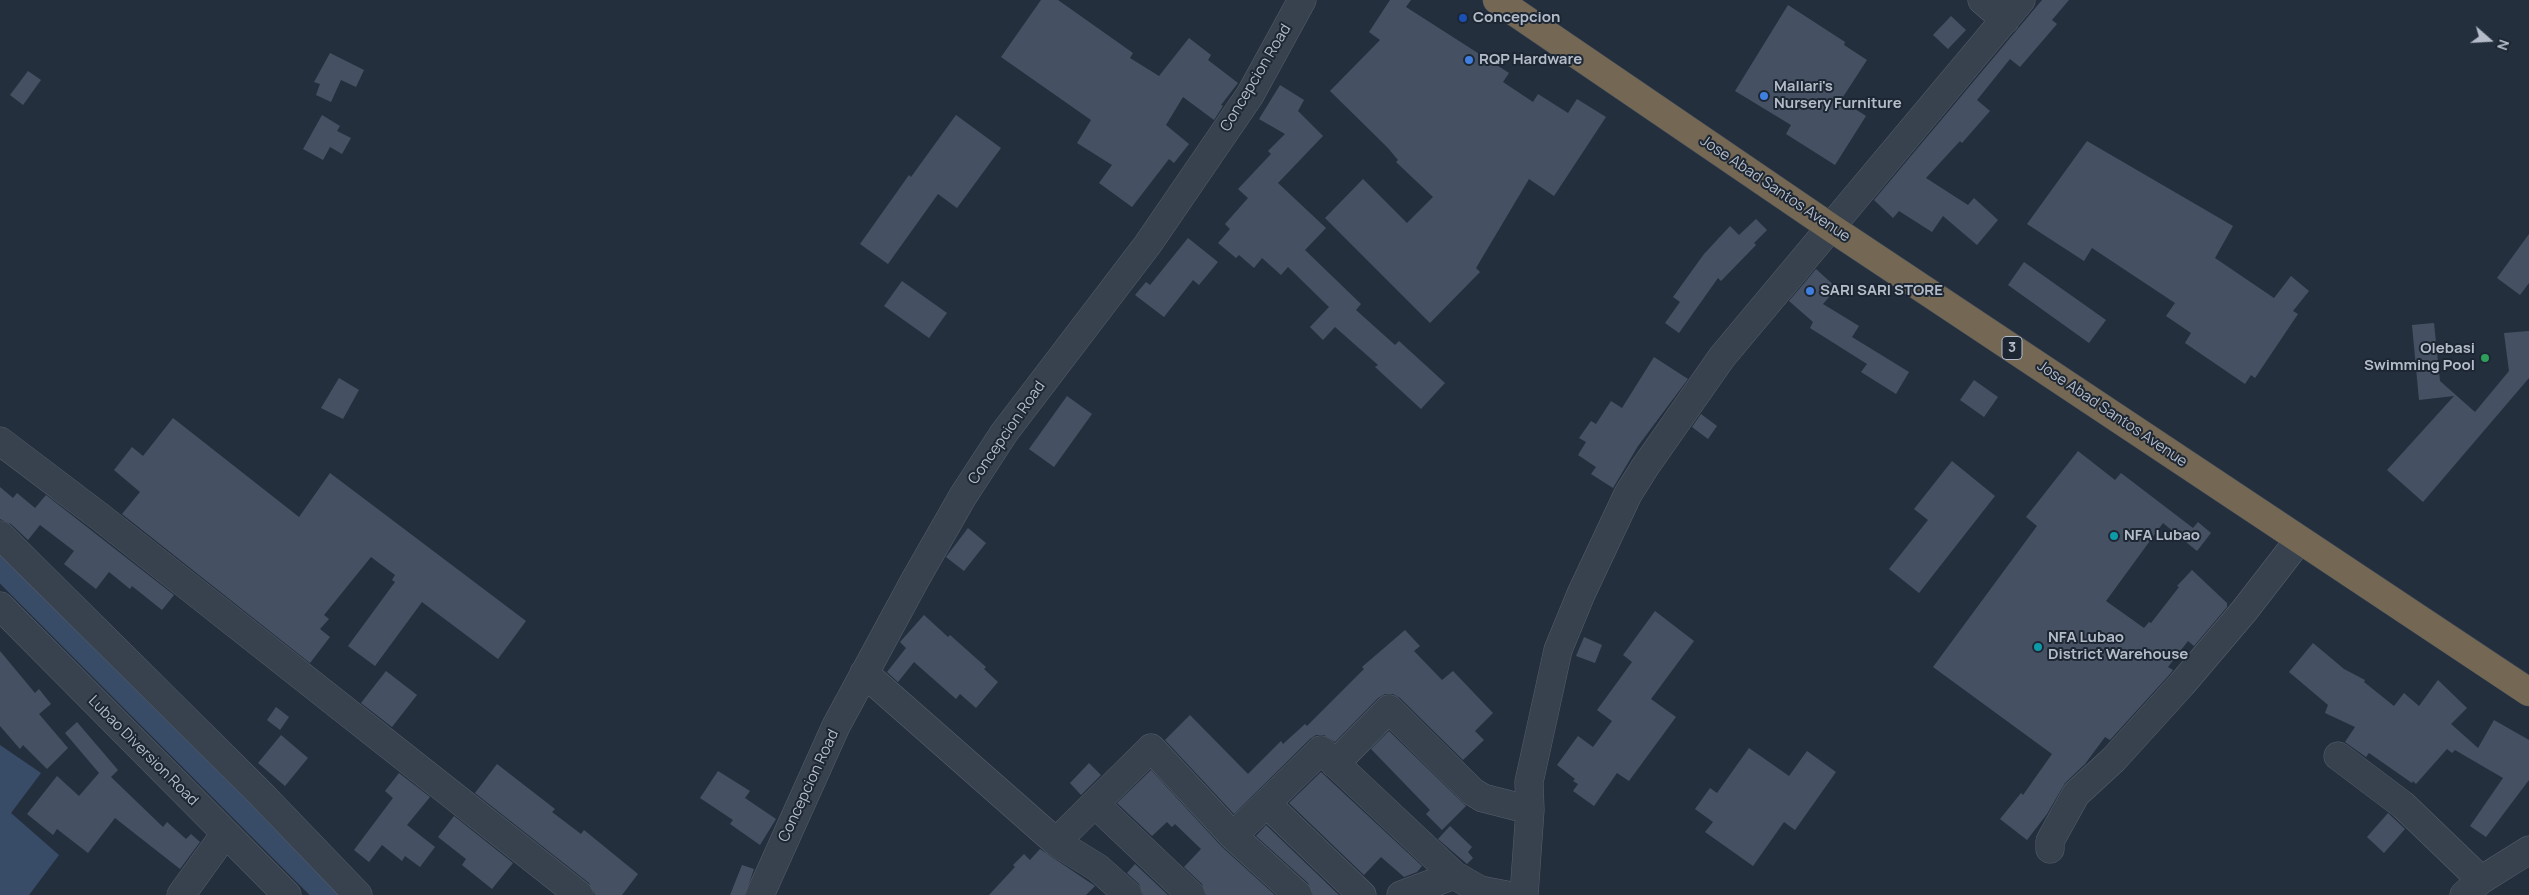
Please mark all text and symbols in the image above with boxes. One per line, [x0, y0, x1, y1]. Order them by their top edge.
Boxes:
place label: Concepcion [1473, 9, 1560, 27]
marker: Concepcion [1457, 12, 1469, 24]
north arrow [2464, 15, 2514, 65]
street label: Concepcion Road [1217, 21, 1295, 135]
text: N [2493, 37, 2514, 53]
place label: RQP Hardware [1479, 51, 1582, 69]
marker: RQP Hardware [1463, 54, 1475, 66]
place label: Mallari's Nursery Furniture [1774, 78, 1902, 113]
marker: Mallari's Nursery Furniture [1758, 90, 1770, 102]
street label: Jose Abad Santos Avenue [1697, 132, 1853, 246]
place label: SARI SARI STORE [1820, 282, 1943, 300]
marker: SARI SARI STORE [1804, 285, 1816, 297]
road number: 3 [2002, 336, 2022, 359]
place label: Olebasi Swimming Pool [2364, 340, 2475, 375]
marker: Olebasi Swimming Pool [2479, 352, 2491, 364]
street label: Jose Abad Santos Avenue [2034, 357, 2190, 471]
street label: Concepcion Road [965, 378, 1049, 488]
place label: NFA Lubao [2124, 527, 2200, 545]
marker: NFA Lubao [2108, 530, 2120, 542]
place label: NFA Lubao District Warehouse [2048, 629, 2188, 664]
marker: NFA Lubao District Warehouse [2032, 641, 2044, 653]
street label: Lubao Diversion Road [84, 692, 202, 810]
street label: Concepcion Road [775, 727, 843, 845]

